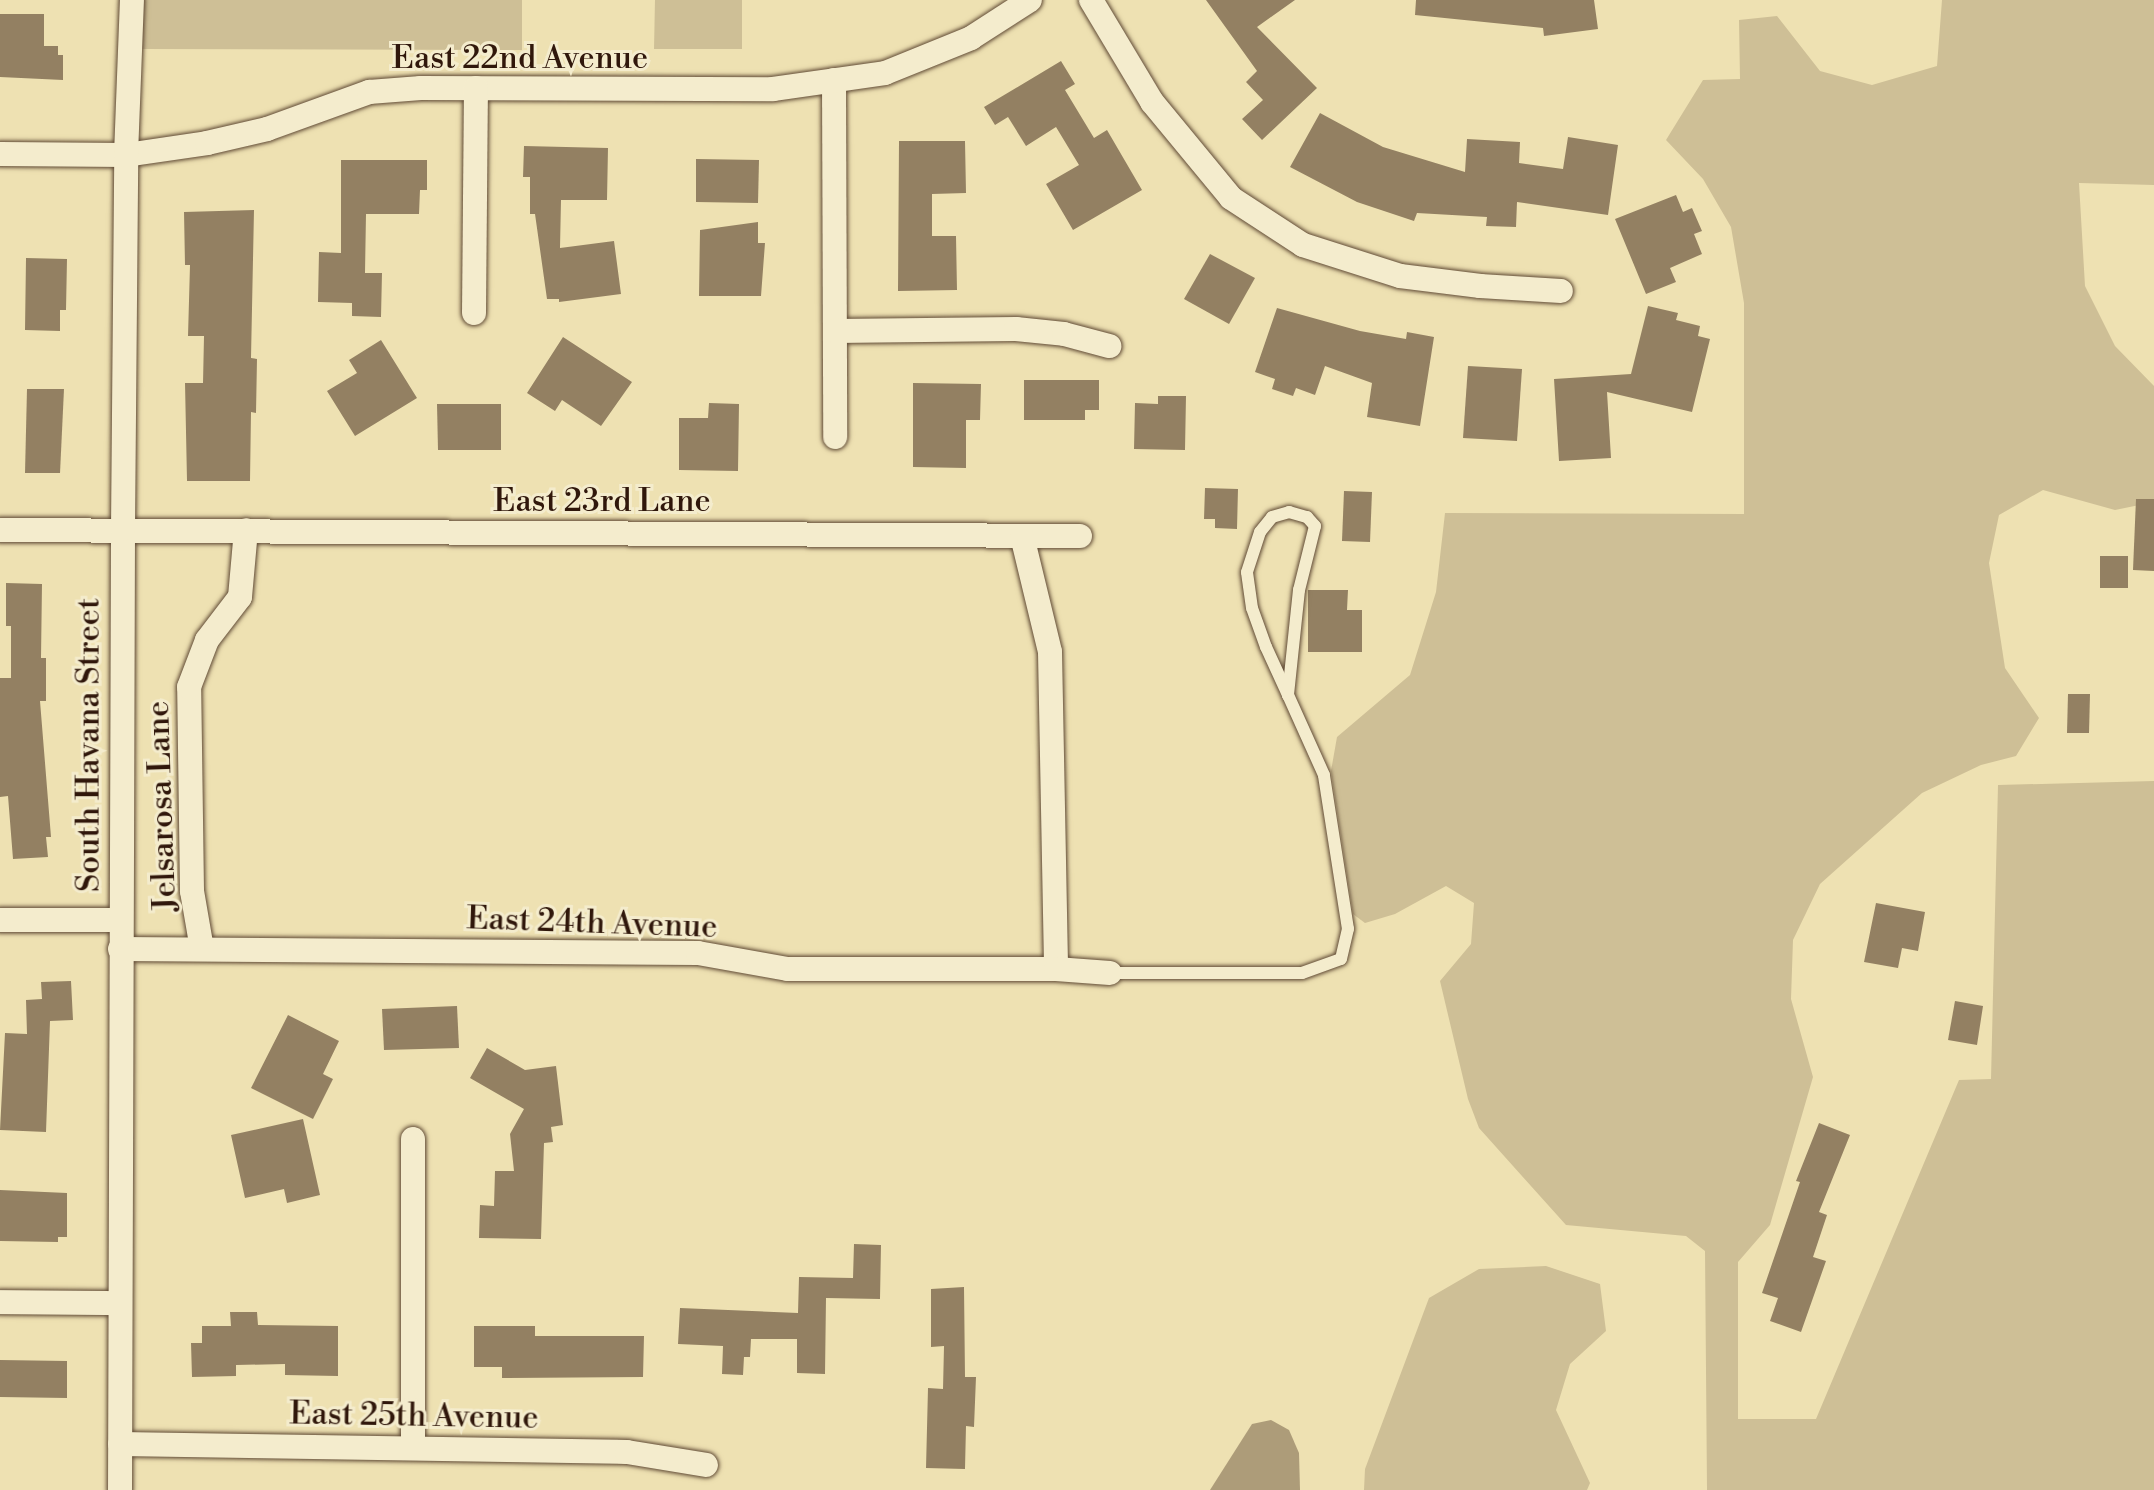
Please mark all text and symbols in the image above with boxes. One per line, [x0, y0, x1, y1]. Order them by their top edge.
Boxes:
street label: East 22nd Avenue [392, 39, 648, 77]
street label: East 23rd Lane [493, 482, 711, 520]
street label: South Havana Street [70, 598, 108, 892]
street label: Jelsarosa Lane [139, 700, 185, 912]
street label: East 24th Avenue [466, 899, 718, 947]
street label: East 25th Avenue [289, 1395, 539, 1437]

